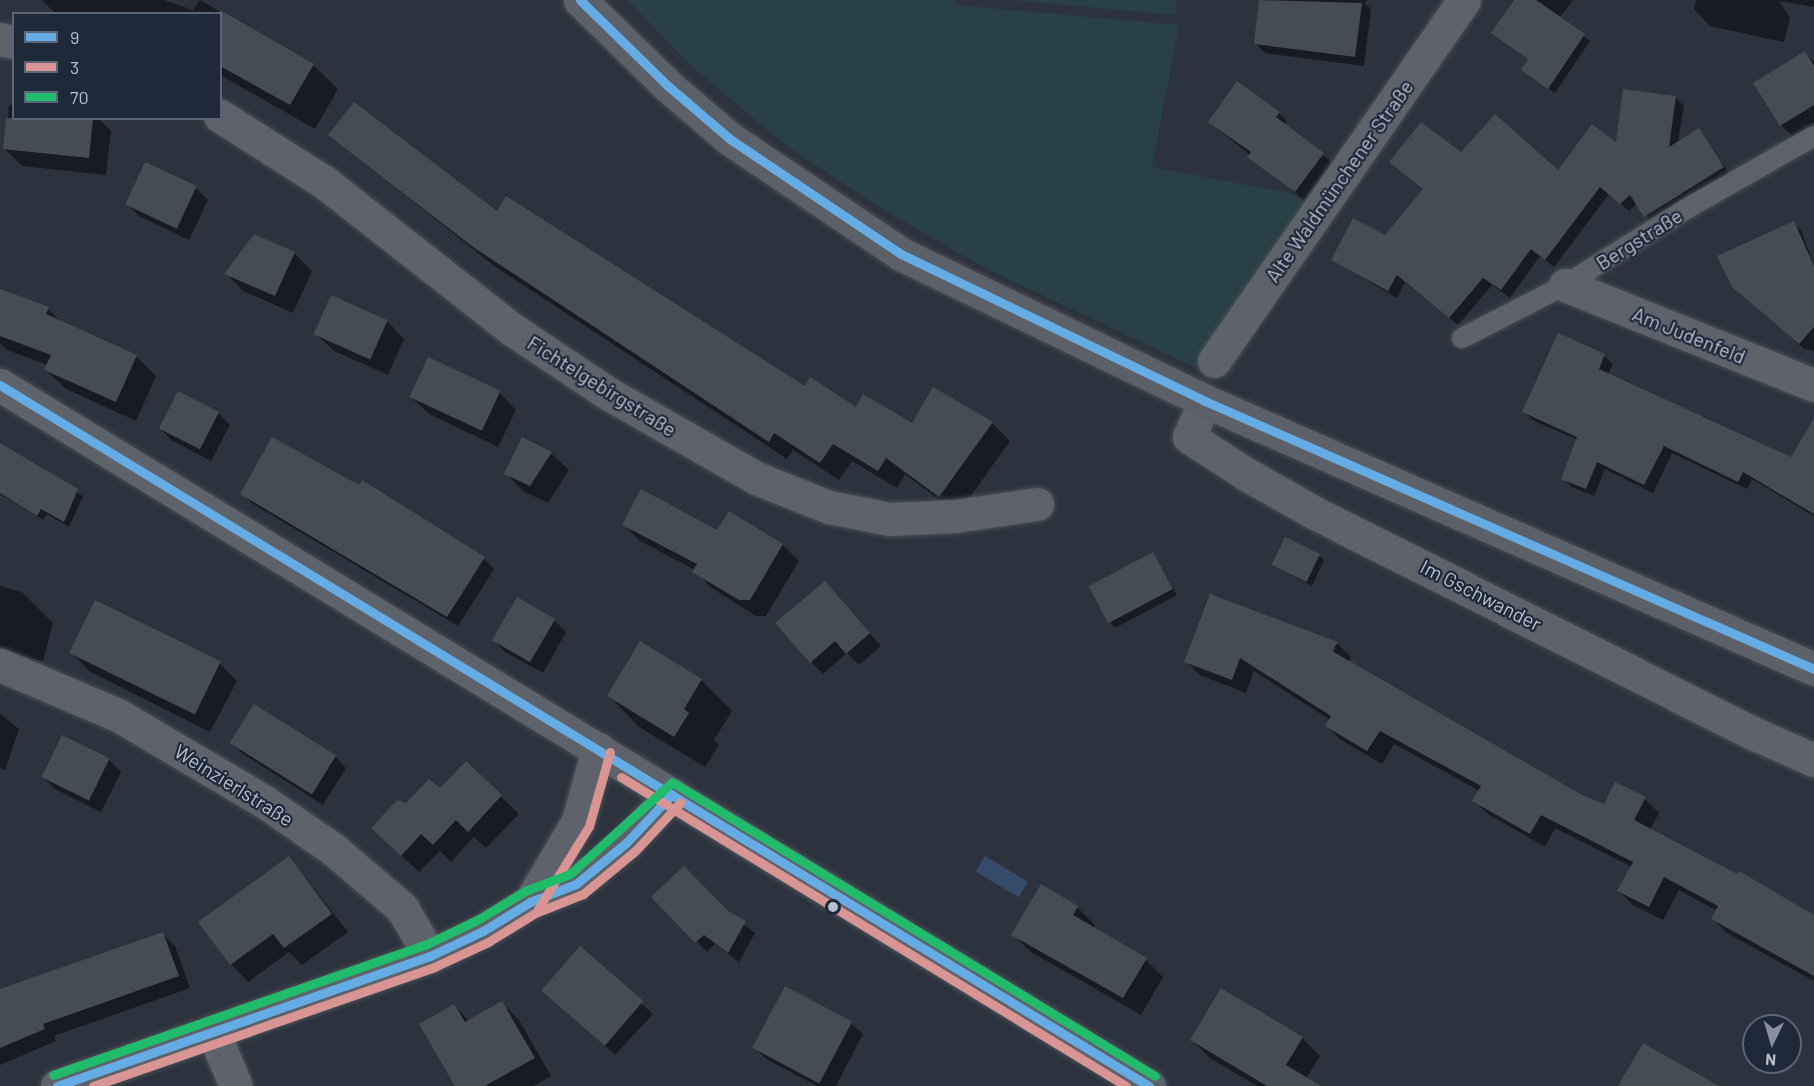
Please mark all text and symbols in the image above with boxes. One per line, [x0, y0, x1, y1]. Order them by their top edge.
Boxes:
legend [12, 12, 222, 120]
text: 9 [70, 26, 79, 48]
text: 3 [70, 56, 79, 78]
street label: Alte Waldmünchener Straße [1260, 75, 1418, 287]
text: 70 [70, 86, 89, 108]
street label: Bergstraße [1592, 203, 1686, 275]
street label: Am Judenfeld [1629, 301, 1749, 369]
street label: Fichtelgebirgstraße [523, 331, 681, 441]
street label: Im Gschwander [1417, 554, 1545, 636]
street label: Weinzierlstraße [170, 739, 298, 831]
unlabelled marker [827, 901, 839, 913]
north arrow [1742, 1014, 1802, 1074]
text: N [1764, 1051, 1777, 1070]

